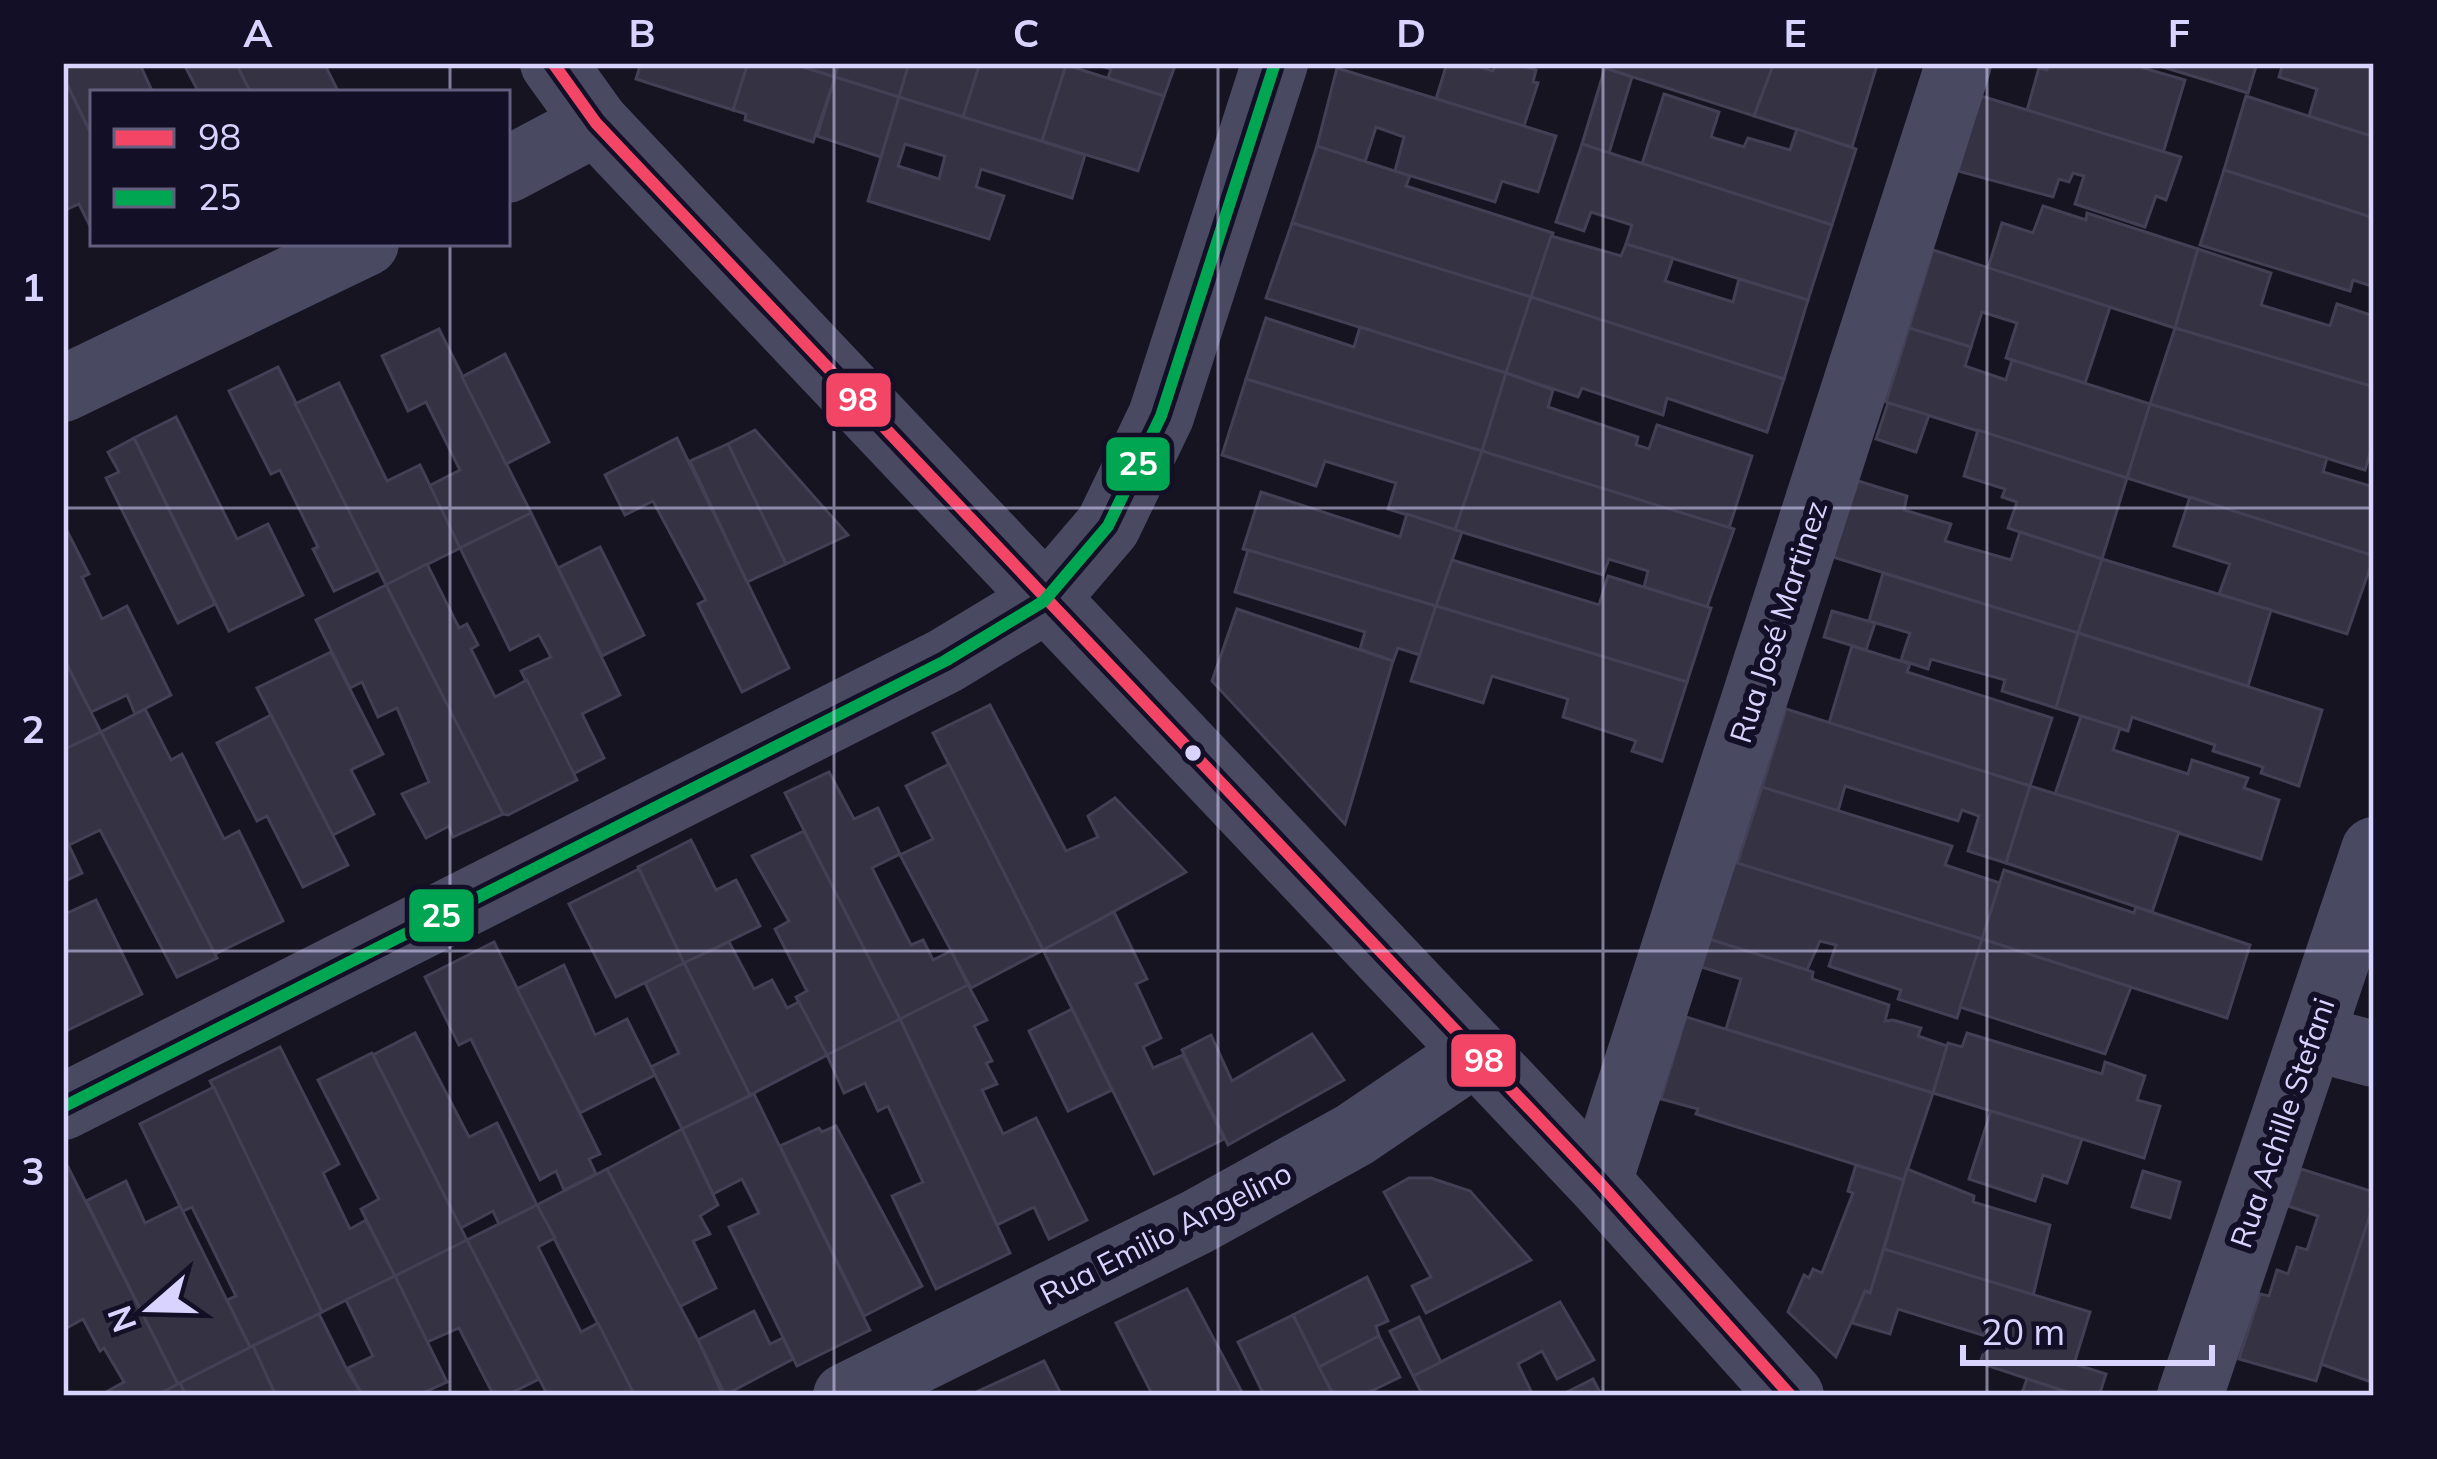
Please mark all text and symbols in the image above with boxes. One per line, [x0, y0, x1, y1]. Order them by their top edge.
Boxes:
text: A [243, 8, 273, 57]
text: B [629, 8, 655, 57]
text: C [1013, 8, 1039, 57]
text: D [1396, 8, 1426, 57]
text: E [1783, 8, 1807, 57]
text: F [2168, 8, 2190, 57]
legend [90, 90, 510, 246]
text: 98 [198, 114, 241, 159]
text: 25 [198, 174, 241, 219]
text: 1 [21, 262, 45, 311]
line badge: 98 [824, 371, 893, 429]
text: 98 [838, 378, 878, 419]
line badge: 25 [1104, 435, 1172, 493]
text: 25 [1118, 442, 1158, 483]
street label: Rua José Martinez [1721, 496, 1835, 748]
text: 2 [21, 704, 45, 753]
unlabelled marker [1182, 742, 1204, 764]
line badge: 25 [407, 887, 476, 944]
text: 25 [421, 894, 461, 935]
street label: Rua Achille Stefani [2221, 993, 2343, 1253]
line badge: 98 [1449, 1032, 1518, 1089]
text: 98 [1464, 1039, 1504, 1080]
text: 3 [21, 1146, 45, 1195]
street label: Rua Emilio Angelino [1033, 1153, 1298, 1313]
north arrow [90, 1249, 210, 1369]
scale bar [1963, 1291, 2212, 1365]
text: N [98, 1301, 145, 1338]
text: 20 m [1981, 1309, 2065, 1354]

